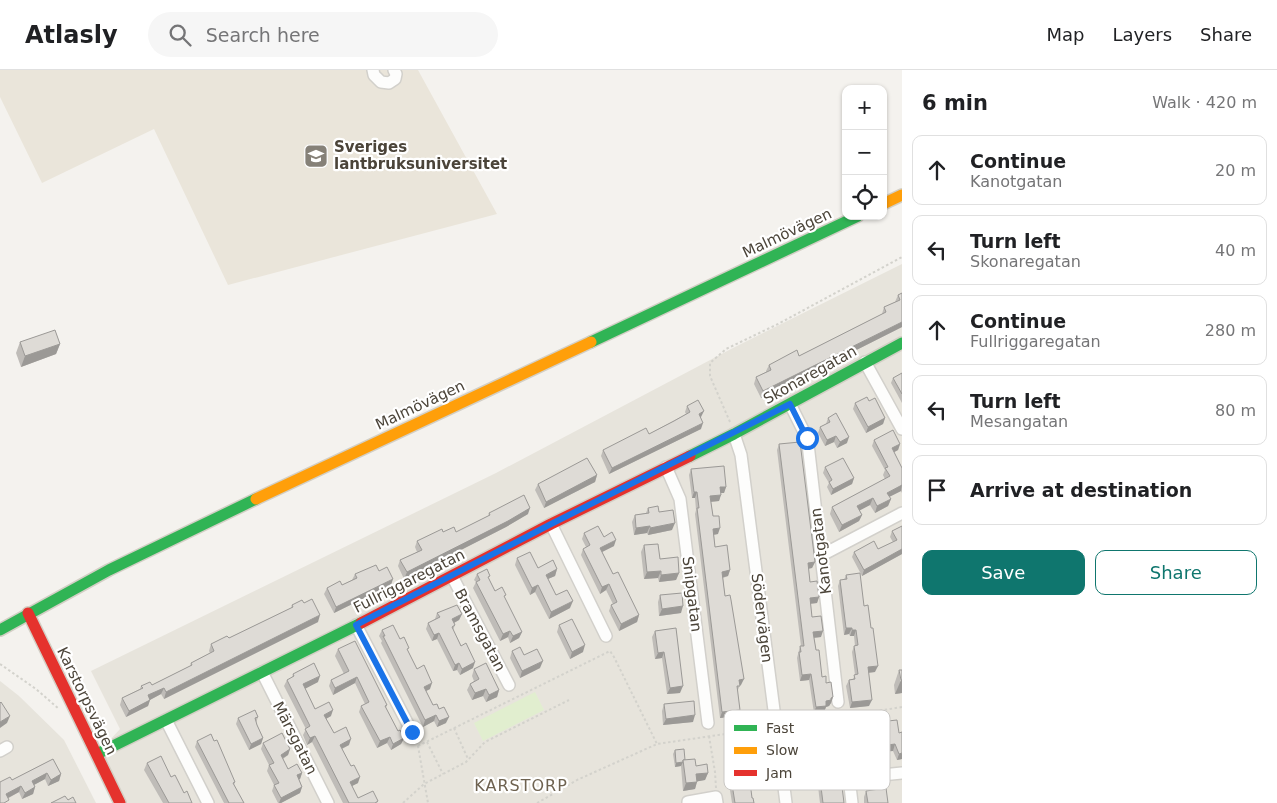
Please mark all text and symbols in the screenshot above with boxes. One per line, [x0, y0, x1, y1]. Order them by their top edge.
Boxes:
search box [148, 12, 498, 57]
text: Atlasly [25, 21, 118, 49]
icon: search [166, 21, 194, 49]
text: Search here [206, 24, 320, 46]
text: Map [1046, 24, 1084, 45]
text: Layers [1112, 24, 1172, 45]
text: Share [1200, 24, 1252, 45]
map controls [842, 85, 887, 220]
button: + [842, 85, 887, 130]
text: 6 min [922, 91, 988, 115]
text: Walk · 420 m [1152, 93, 1257, 112]
button: − [842, 130, 887, 175]
place label: Sveriges lantbruksuniversitet [334, 138, 507, 173]
school or university icon: Sveriges lantbruksuniversitet [303, 143, 329, 169]
text: Continue [970, 150, 1066, 172]
icon: ahead [923, 156, 951, 184]
text: 20 m [1215, 161, 1256, 180]
text: Kanotgatan [970, 172, 1062, 191]
button: locate [842, 175, 887, 220]
street label: Malmövägen [740, 204, 834, 262]
text: Turn left [970, 230, 1061, 252]
icon: left [923, 236, 951, 264]
text: 40 m [1215, 241, 1256, 260]
text: Skonaregatan [970, 252, 1081, 271]
text: Continue [970, 310, 1066, 332]
icon: ahead [923, 316, 951, 344]
text: 280 m [1205, 321, 1256, 340]
text: Fullriggaregatan [970, 332, 1101, 351]
street label: Skonaregatan [760, 342, 860, 408]
street label: Malmövägen [373, 376, 467, 434]
text: Turn left [970, 390, 1061, 412]
icon: left [923, 396, 951, 424]
text: 80 m [1215, 401, 1256, 420]
text: Mesangatan [970, 412, 1068, 431]
route start [796, 427, 819, 450]
icon: arrive [923, 476, 951, 504]
text: Arrive at destination [970, 479, 1192, 501]
street label: Kanotgatan [807, 507, 835, 595]
street label: Fullriggaregatan [350, 545, 468, 617]
button: Save [922, 550, 1085, 595]
button: Share [1095, 550, 1257, 595]
street label: Snipgatan [678, 555, 706, 633]
street label: Södervägen [748, 572, 776, 664]
street label: Bramsgatan [451, 585, 509, 675]
street label: Karstorpsvägen [53, 644, 121, 758]
street label: Märsgatan [269, 699, 321, 777]
legend [724, 710, 890, 790]
text: Fast [766, 720, 795, 736]
route end [401, 721, 424, 744]
text: Slow [766, 742, 799, 758]
text: Jam [765, 765, 792, 781]
district label: KARSTORP [474, 776, 568, 795]

